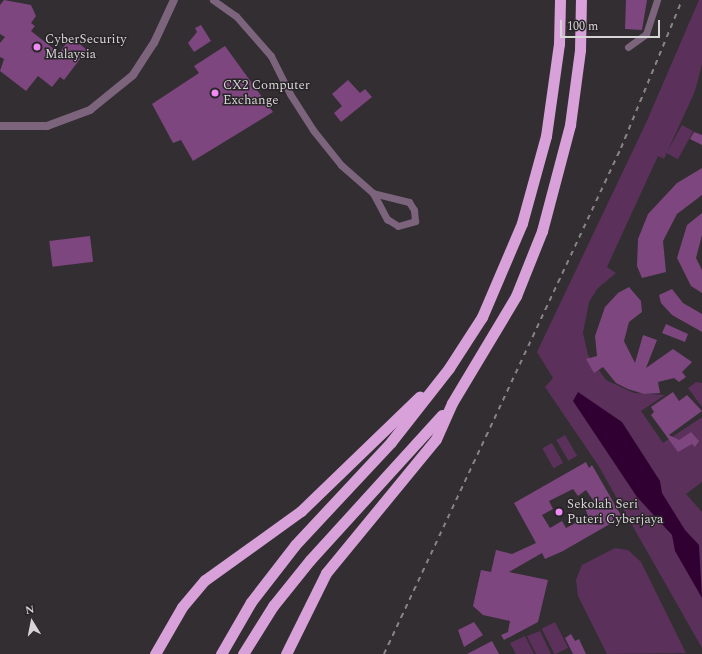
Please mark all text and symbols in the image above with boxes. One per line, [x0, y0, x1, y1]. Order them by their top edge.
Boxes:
scale bar [562, 12, 662, 38]
text: 100 m [567, 17, 598, 36]
place label: CyberSecurity Malaysia [45, 32, 127, 63]
marker: CyberSecurity Malaysia [32, 42, 42, 52]
place label: CX2 Computer Exchange [223, 78, 310, 109]
marker: CX2 Computer Exchange [210, 88, 220, 98]
place label: Sekolah Seri Puteri Cyberjaya [567, 497, 663, 528]
marker: Sekolah Seri Puteri Cyberjaya [554, 507, 564, 517]
text: N [24, 601, 36, 619]
north arrow [12, 602, 52, 642]

